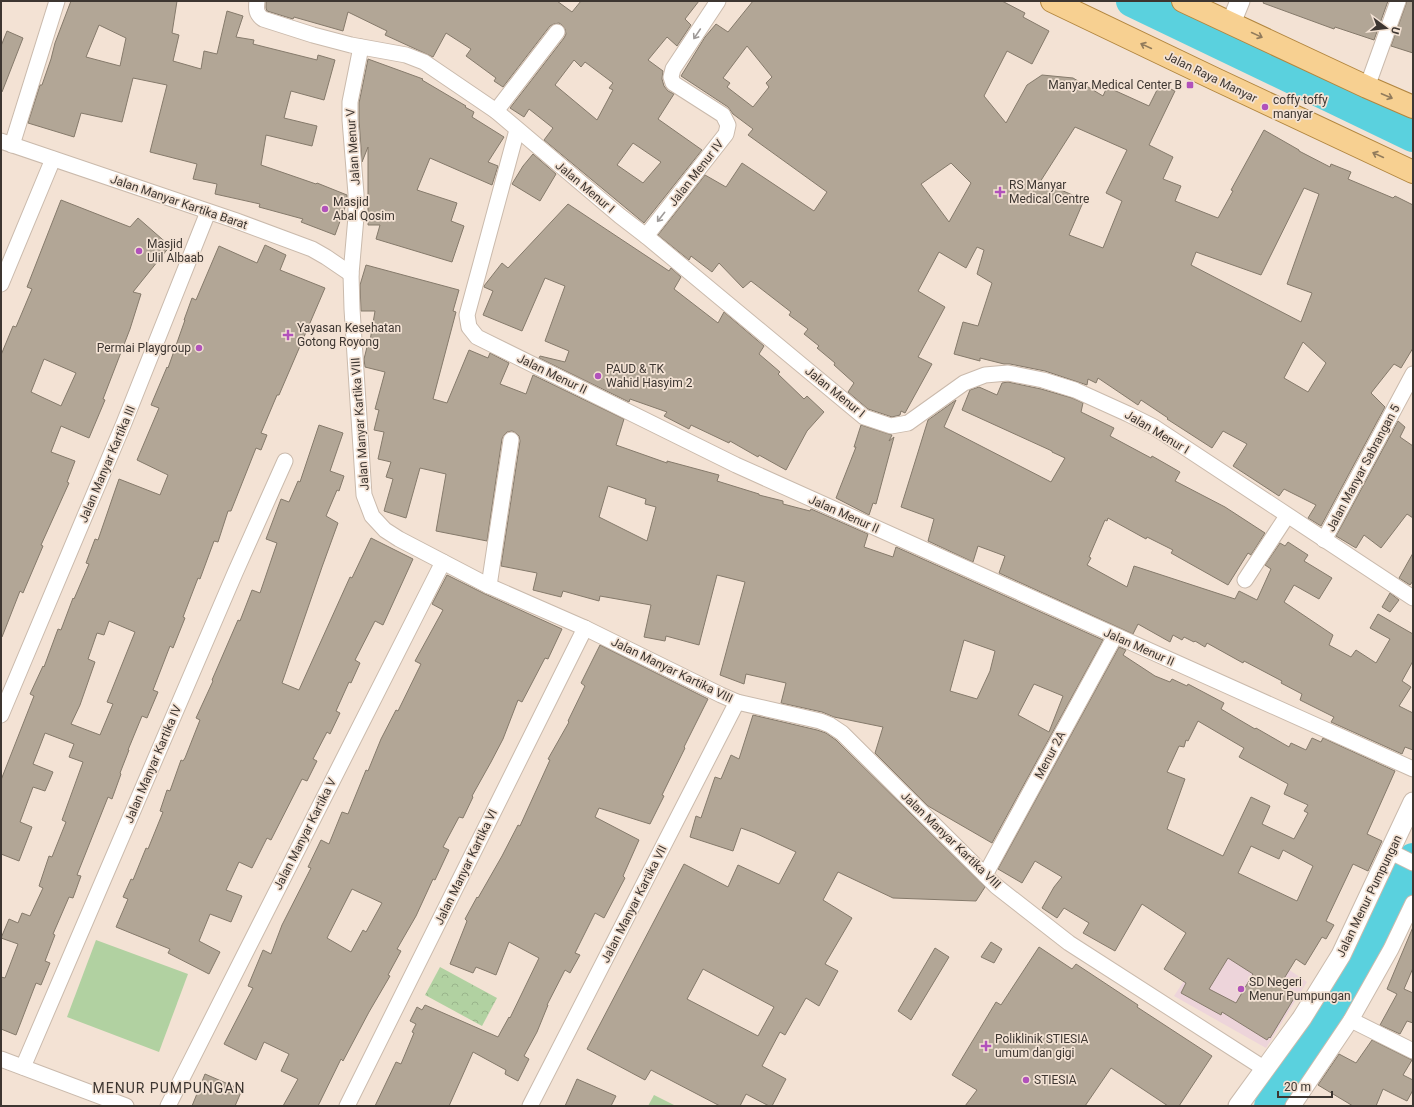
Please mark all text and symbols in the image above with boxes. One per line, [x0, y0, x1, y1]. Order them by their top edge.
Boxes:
north arrow [1366, 8, 1406, 48]
text: U [1388, 25, 1402, 36]
one-way arrow [693, 28, 701, 39]
one-way arrow [1250, 32, 1262, 39]
one-way arrow [1141, 42, 1153, 49]
street label: Jalan Raya Manyar [1163, 49, 1259, 105]
place label: Manyar Medical Center B [1048, 78, 1182, 92]
marker: Manyar Medical Center B [1185, 80, 1195, 90]
one-way arrow [1381, 92, 1393, 100]
place label: coffy toffy manyar [1273, 93, 1328, 121]
marker: coffy toffy manyar [1260, 102, 1270, 112]
street label: Jalan Menur V [343, 108, 363, 186]
street label: Jalan Menur IV [666, 137, 726, 209]
one-way arrow [1372, 151, 1384, 158]
street label: Jalan Menur I [553, 158, 617, 216]
street label: Jalan Manyar Kartika Barat [109, 172, 249, 232]
place label: RS Manyar Medical Centre [1009, 178, 1089, 206]
marker: RS Manyar Medical Centre [994, 186, 1006, 198]
place label: Masjid Abal Qosim [333, 195, 395, 223]
marker: Masjid Abal Qosim [320, 204, 330, 214]
one-way arrow [657, 211, 666, 222]
place label: Masjid Ulil Albaab [147, 237, 204, 265]
marker: Masjid Ulil Albaab [134, 246, 144, 256]
place label: Yayasan Kesehatan Gotong Royong [297, 321, 401, 349]
marker: Yayasan Kesehatan Gotong Royong [282, 329, 294, 341]
place label: Permai Playgroup [97, 341, 191, 355]
marker: Permai Playgroup [194, 343, 204, 353]
street label: Jalan Menur II [515, 351, 589, 397]
street label: Jalan Manyar Kartika VIII [348, 357, 372, 491]
place label: PAUD & TK Wahid Hasyim 2 [606, 362, 693, 390]
street label: Jalan Menur I [802, 364, 868, 420]
marker: PAUD & TK Wahid Hasyim 2 [593, 371, 603, 381]
street label: Jalan Manyar Sabrangan 5 [1323, 402, 1403, 534]
street label: Jalan Manyar Kartika III [76, 403, 138, 525]
street label: Jalan Menur I [1122, 407, 1192, 457]
street label: Jalan Menur II [807, 492, 881, 536]
street label: Jalan Menur II [1102, 625, 1176, 669]
street label: Jalan Manyar Kartika VIII [609, 634, 735, 706]
street label: Jalan Manyar Kartika IV [122, 703, 184, 825]
street label: Menur 2A [1032, 729, 1068, 781]
street label: Jalan Manyar Kartika V [271, 775, 339, 892]
street label: Jalan Manyar Kartika VIII [898, 789, 1004, 891]
street label: Jalan Manyar Kartika VI [432, 807, 500, 927]
street label: Jalan Menur Pumpungan [1333, 833, 1405, 959]
street label: Jalan Manyar Kartika VII [598, 843, 670, 965]
place label: SD Negeri Menur Pumpungan [1249, 975, 1351, 1003]
marker: SD Negeri Menur Pumpungan [1236, 984, 1246, 994]
place label: Poliklinik STIESIA umum dan gigi [995, 1032, 1089, 1060]
marker: Poliklinik STIESIA umum dan gigi [980, 1040, 992, 1052]
place label: STIESIA [1034, 1073, 1077, 1087]
scale bar [1278, 1073, 1332, 1099]
marker: STIESIA [1021, 1075, 1031, 1085]
district label: MENUR PUMPUNGAN [92, 1080, 246, 1096]
text: 20 m [1284, 1080, 1311, 1094]

